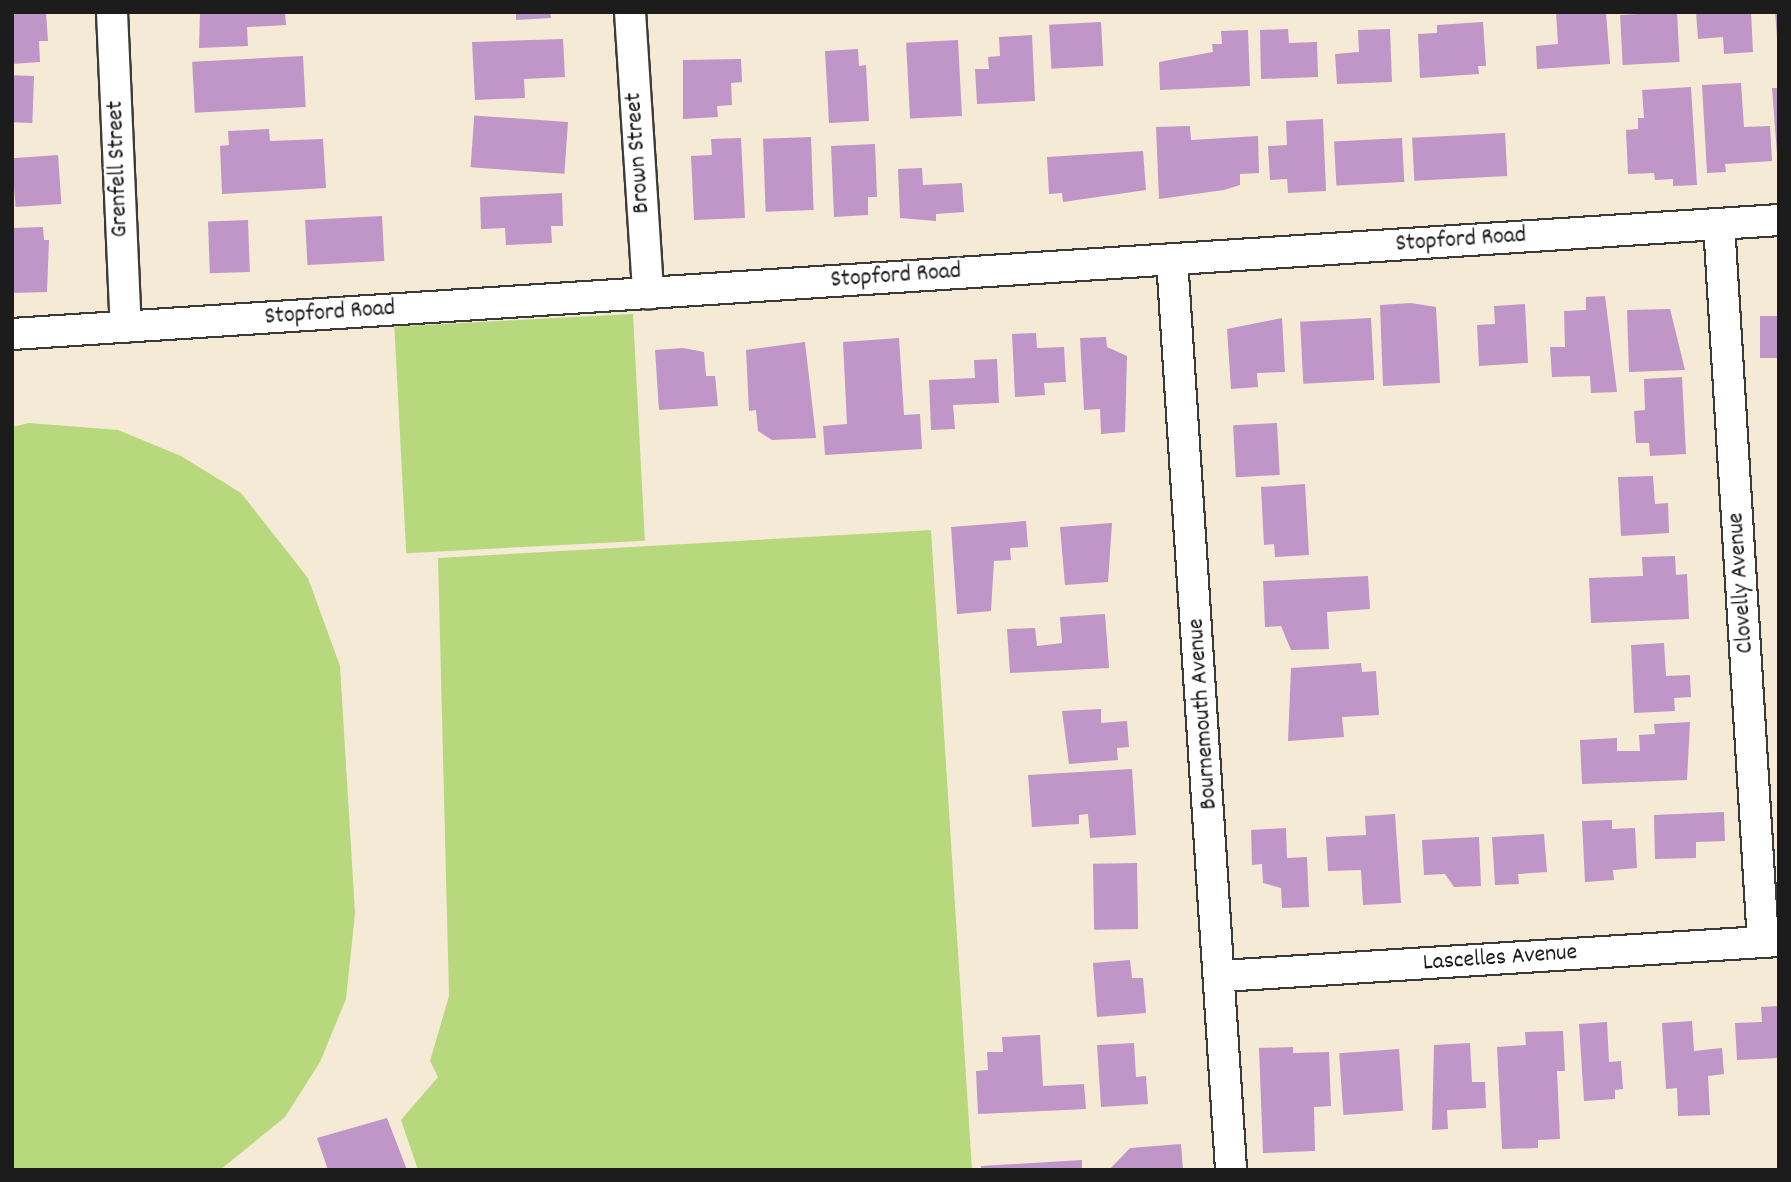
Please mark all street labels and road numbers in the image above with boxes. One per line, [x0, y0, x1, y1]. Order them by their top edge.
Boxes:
street label: Brown Street [620, 91, 658, 215]
street label: Grenfell Street [102, 100, 136, 238]
street label: Stopford Road [1395, 222, 1527, 260]
street label: Stopford Road [830, 258, 962, 296]
street label: Stopford Road [264, 295, 396, 333]
street label: Clovelly Avenue [1723, 512, 1761, 654]
street label: Bournemouth Avenue [1183, 617, 1225, 811]
street label: Lascelles Avenue [1422, 939, 1578, 979]

